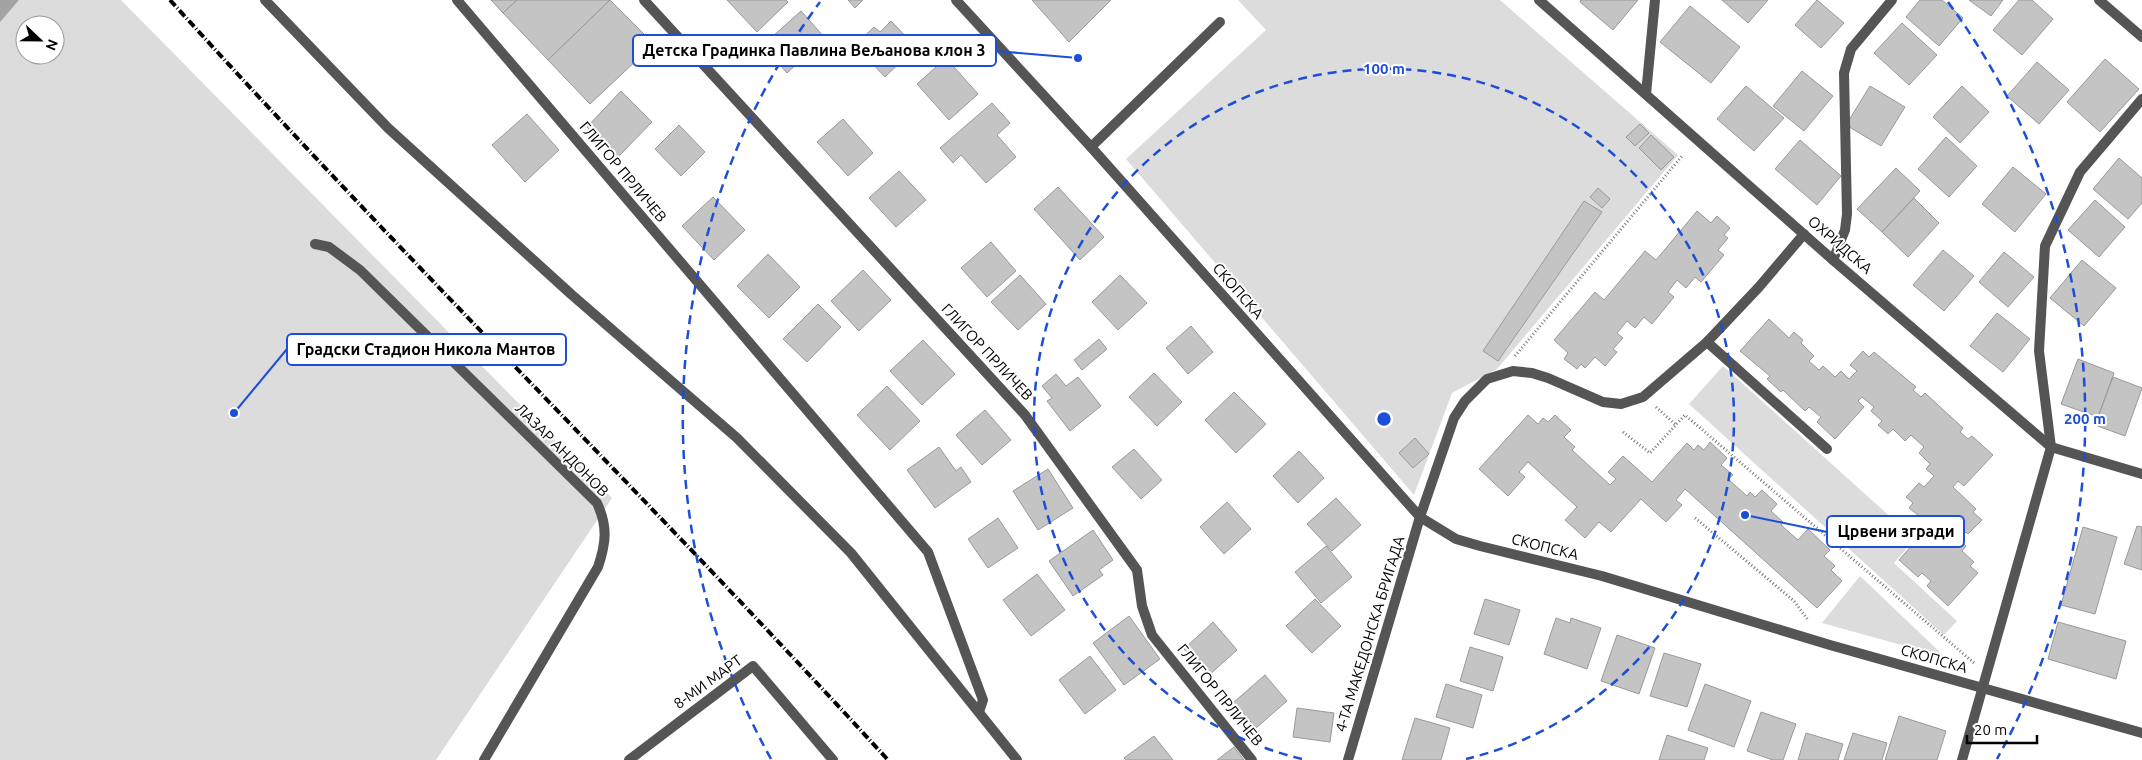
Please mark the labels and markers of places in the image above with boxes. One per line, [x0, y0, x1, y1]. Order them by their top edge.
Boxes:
callout: Детска Градинка Павлина Вељанова клон 3 [633, 35, 996, 66]
callout: Градски Стадион Никола Мантов [287, 334, 566, 365]
centre of rings [1375, 410, 1393, 428]
callout: Црвени згради [1827, 516, 1964, 547]

